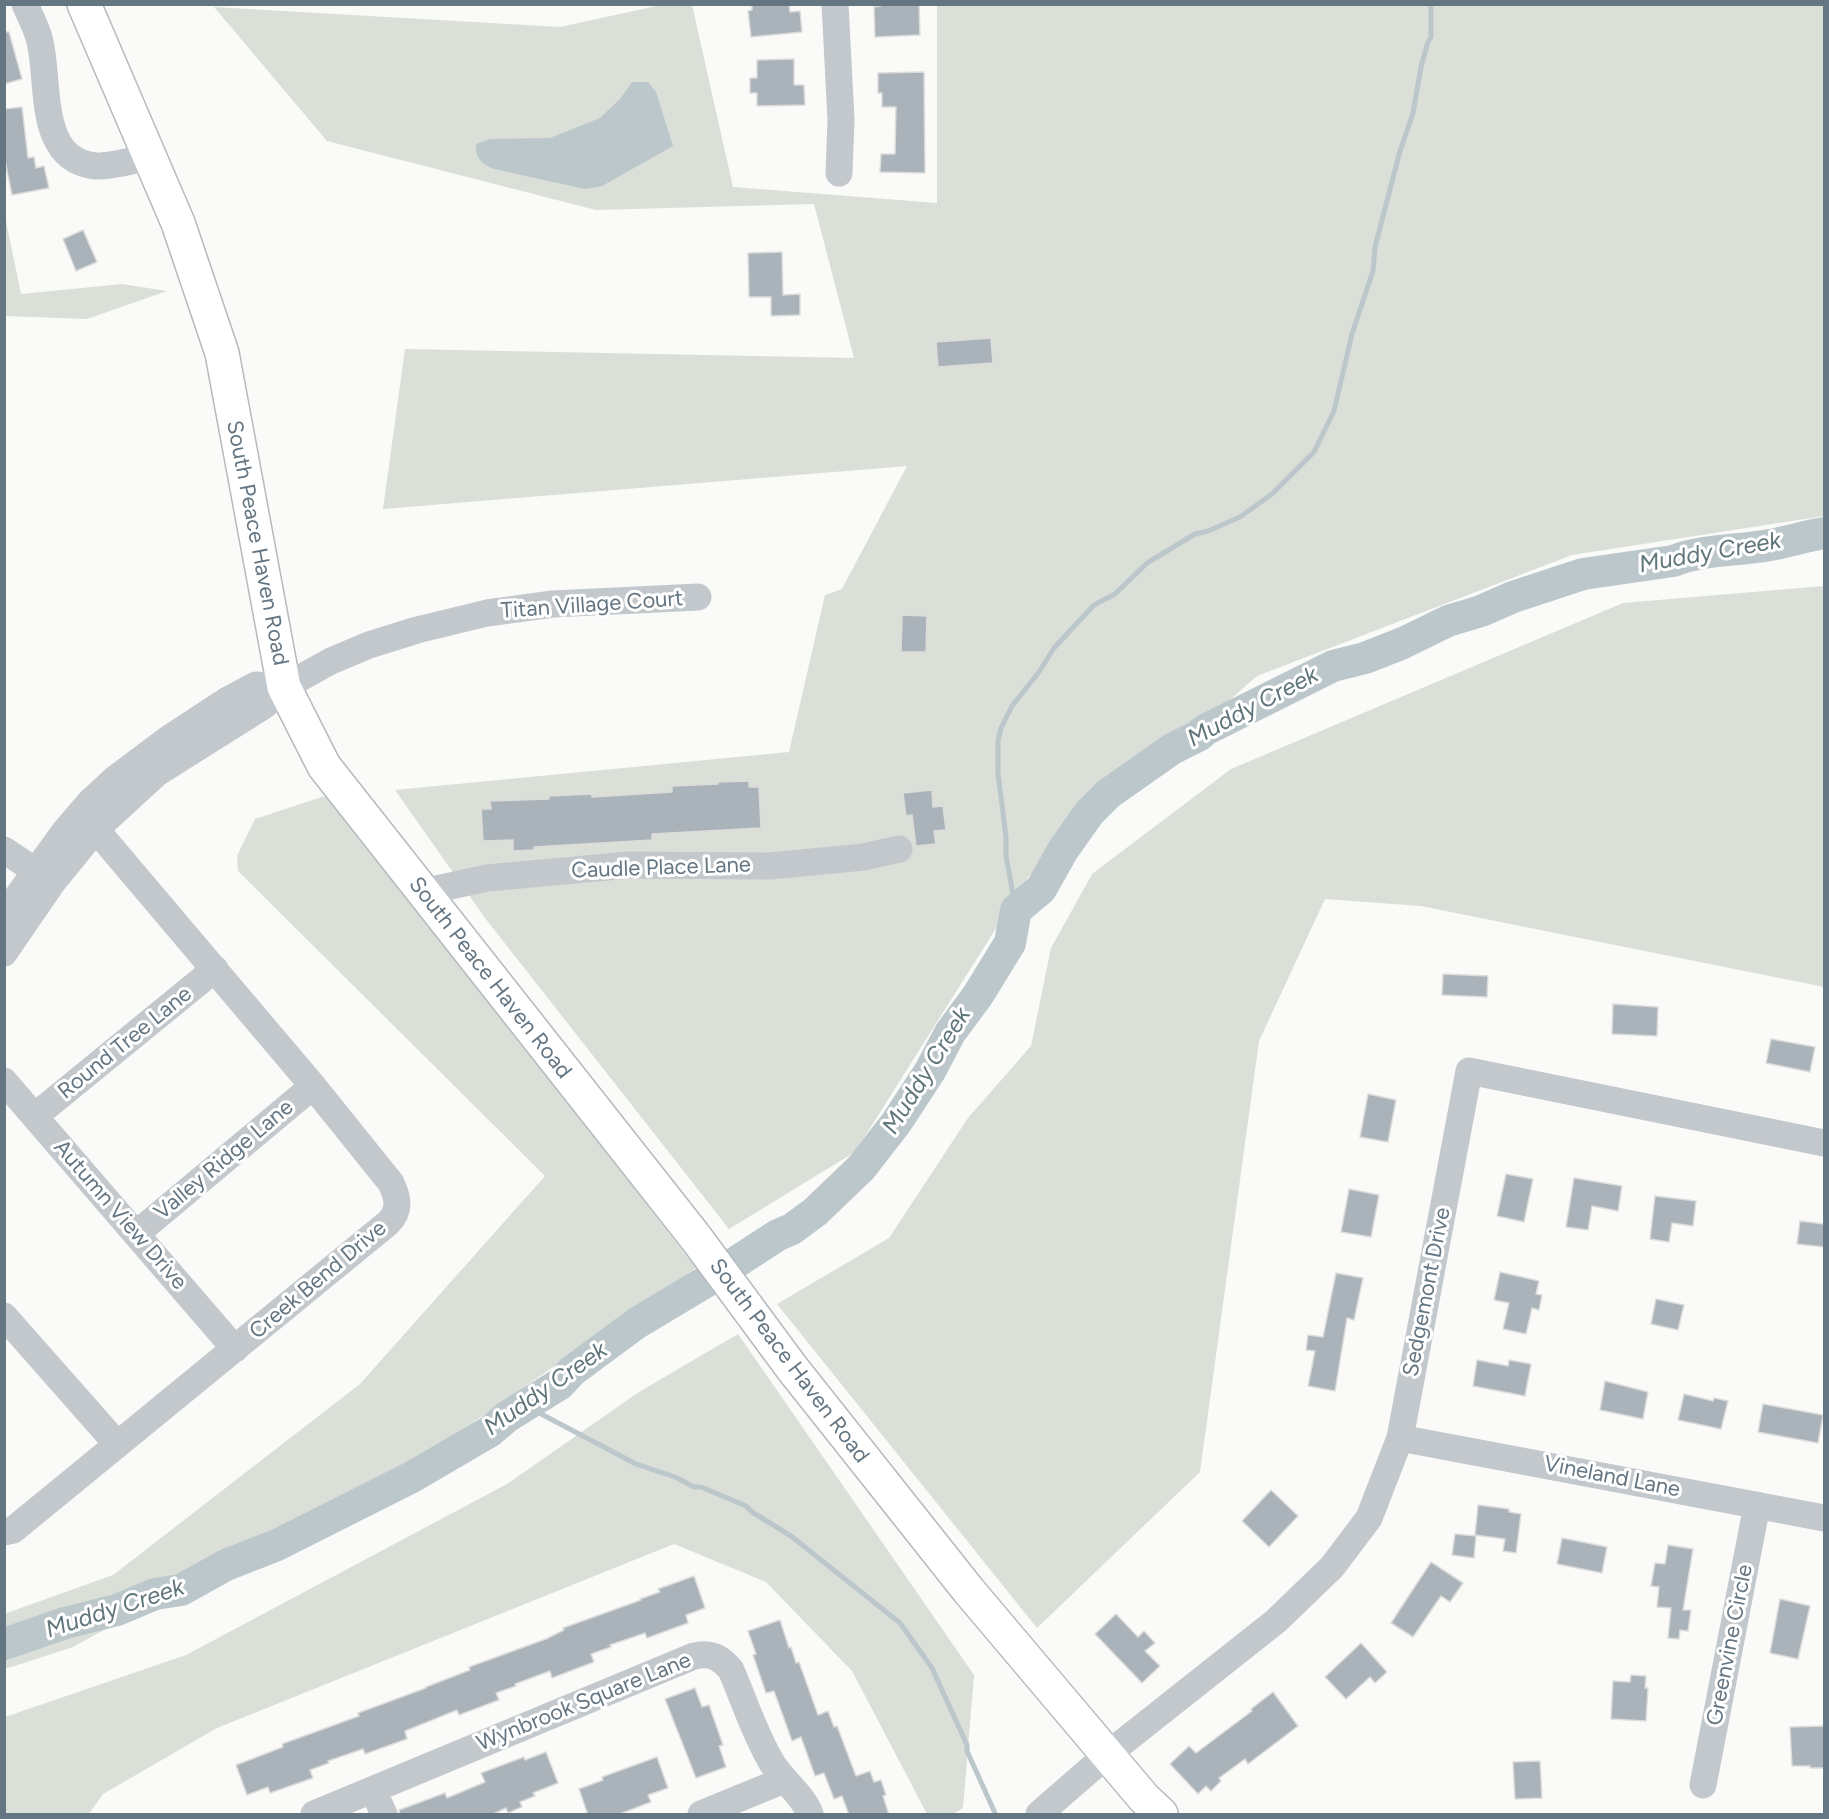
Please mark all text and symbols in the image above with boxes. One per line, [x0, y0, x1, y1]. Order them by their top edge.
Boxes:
street label: South Peace Haven Road [220, 418, 294, 668]
water label: Muddy Creek [1637, 526, 1783, 580]
street label: Titan Village Court [500, 585, 684, 625]
water label: Muddy Creek [1183, 661, 1323, 753]
street label: Caudle Place Lane [571, 852, 751, 884]
street label: South Peace Haven Road [403, 872, 577, 1084]
street label: Round Tree Lane [53, 981, 197, 1105]
water label: Muddy Creek [877, 1002, 977, 1140]
street label: Valley Ridge Lane [149, 1094, 299, 1226]
street label: Autumn View Drive [48, 1135, 192, 1295]
street label: Sedgemont Drive [1398, 1205, 1456, 1379]
street label: Creek Bend Drive [244, 1215, 392, 1345]
street label: South Peace Haven Road [704, 1254, 874, 1468]
water label: Muddy Creek [479, 1336, 613, 1442]
street label: Vineland Lane [1542, 1451, 1682, 1503]
street label: Greenvine Circle [1701, 1562, 1759, 1728]
water label: Muddy Creek [42, 1573, 188, 1645]
street label: Wynbrook Square Lane [473, 1647, 695, 1757]

